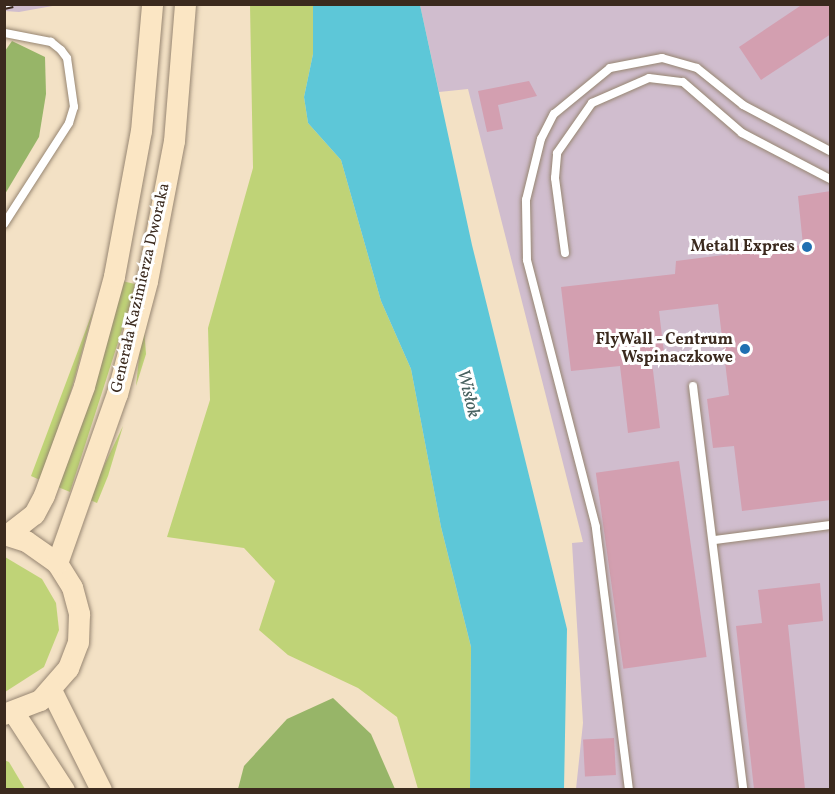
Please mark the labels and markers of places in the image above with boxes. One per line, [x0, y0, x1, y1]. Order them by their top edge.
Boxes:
place label: Metall Expres [691, 237, 795, 257]
marker: Metall Expres [800, 240, 814, 254]
place label: FlyWall - Centrum Wspinaczkowe [595, 330, 733, 368]
marker: FlyWall - Centrum Wspinaczkowe [738, 342, 752, 356]

